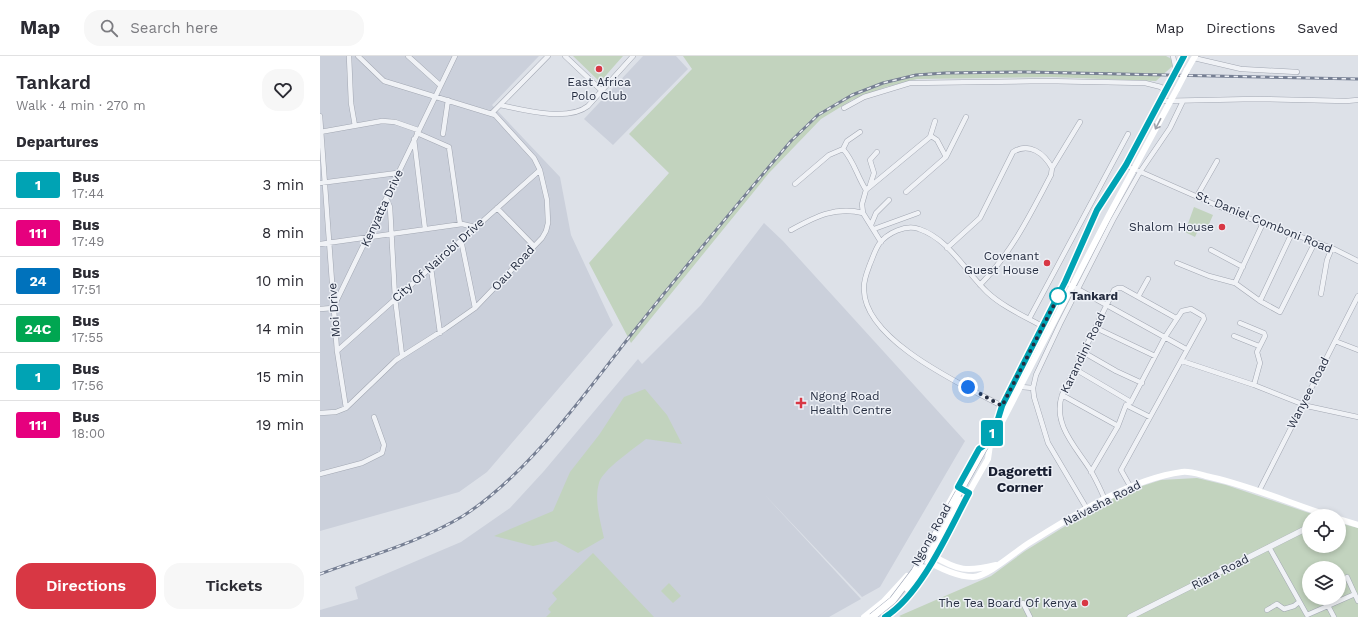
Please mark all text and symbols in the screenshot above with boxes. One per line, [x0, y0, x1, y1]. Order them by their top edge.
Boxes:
search box [84, 10, 364, 46]
text: Map [20, 16, 60, 39]
icon: search [98, 17, 120, 39]
text: Search here [130, 19, 218, 37]
text: Map [1156, 20, 1184, 36]
text: Directions [1206, 20, 1275, 36]
text: Saved [1297, 20, 1338, 36]
marker: East Africa Polo Club [594, 64, 604, 74]
button: heart [262, 69, 304, 111]
text: Tankard [16, 71, 91, 94]
place label: East Africa Polo Club [567, 75, 631, 103]
text: Walk · 4 min · 270 m [16, 98, 146, 113]
one-way arrow [1154, 117, 1162, 129]
text: Departures [16, 133, 99, 151]
street label: Kenyatta Drive [358, 167, 406, 249]
text: Bus [72, 168, 100, 186]
text: 3 min [263, 176, 304, 194]
text: 1 [35, 177, 41, 193]
text: 17:44 [72, 186, 104, 201]
street label: St. Daniel Comboni Road [1194, 188, 1334, 256]
street label: City Of Nairobi Drive [389, 215, 487, 305]
text: Bus [72, 216, 100, 234]
place label: Shalom House [1129, 220, 1214, 234]
marker: Shalom House [1217, 222, 1227, 232]
text: 8 min [262, 224, 304, 242]
text: 111 [29, 225, 47, 241]
text: 17:49 [72, 234, 104, 249]
street label: Oau Road [489, 243, 537, 293]
place label: Covenant Guest House [964, 249, 1039, 277]
marker: Covenant Guest House [1042, 258, 1052, 268]
text: Bus [72, 264, 100, 282]
text: 10 min [256, 272, 304, 290]
text: 24 [29, 273, 47, 289]
text: 17:51 [72, 282, 101, 297]
street label: Moi Drive [325, 282, 343, 338]
marker: Tankard [1049, 287, 1067, 305]
place label: Tankard [1070, 289, 1118, 303]
street label: Karandini Road [1057, 310, 1109, 396]
text: Bus [72, 312, 100, 330]
text: 14 min [256, 320, 304, 338]
text: 24C [25, 321, 51, 337]
text: 17:55 [72, 330, 103, 345]
street label: Wanyee Road [1284, 355, 1332, 431]
text: Bus [72, 360, 100, 378]
text: 15 min [257, 368, 304, 386]
text: 1 [35, 369, 41, 385]
your location [958, 377, 978, 397]
text: 17:56 [72, 378, 104, 393]
place label: Ngong Road Health Centre [810, 389, 892, 417]
marker: Ngong Road Health Centre [795, 397, 807, 409]
text: Bus [72, 408, 100, 426]
text: 19 min [256, 416, 304, 434]
text: 111 [29, 417, 47, 433]
line badge: 1 [979, 420, 1005, 446]
text: 1 [989, 425, 995, 441]
text: 18:00 [72, 426, 105, 441]
district label: Dagoretti Corner [988, 463, 1052, 495]
street label: Naivasha Road [1061, 477, 1143, 529]
street label: Ngong Road [908, 501, 954, 569]
map controls [1302, 509, 1346, 605]
button: locate [1302, 509, 1346, 553]
street label: Riara Road [1189, 552, 1251, 592]
button: layers [1302, 561, 1346, 605]
button: Directions [16, 563, 156, 609]
button: Tickets [164, 563, 304, 609]
place label: The Tea Board Of Kenya [939, 596, 1077, 610]
marker: The Tea Board Of Kenya [1080, 598, 1090, 608]

